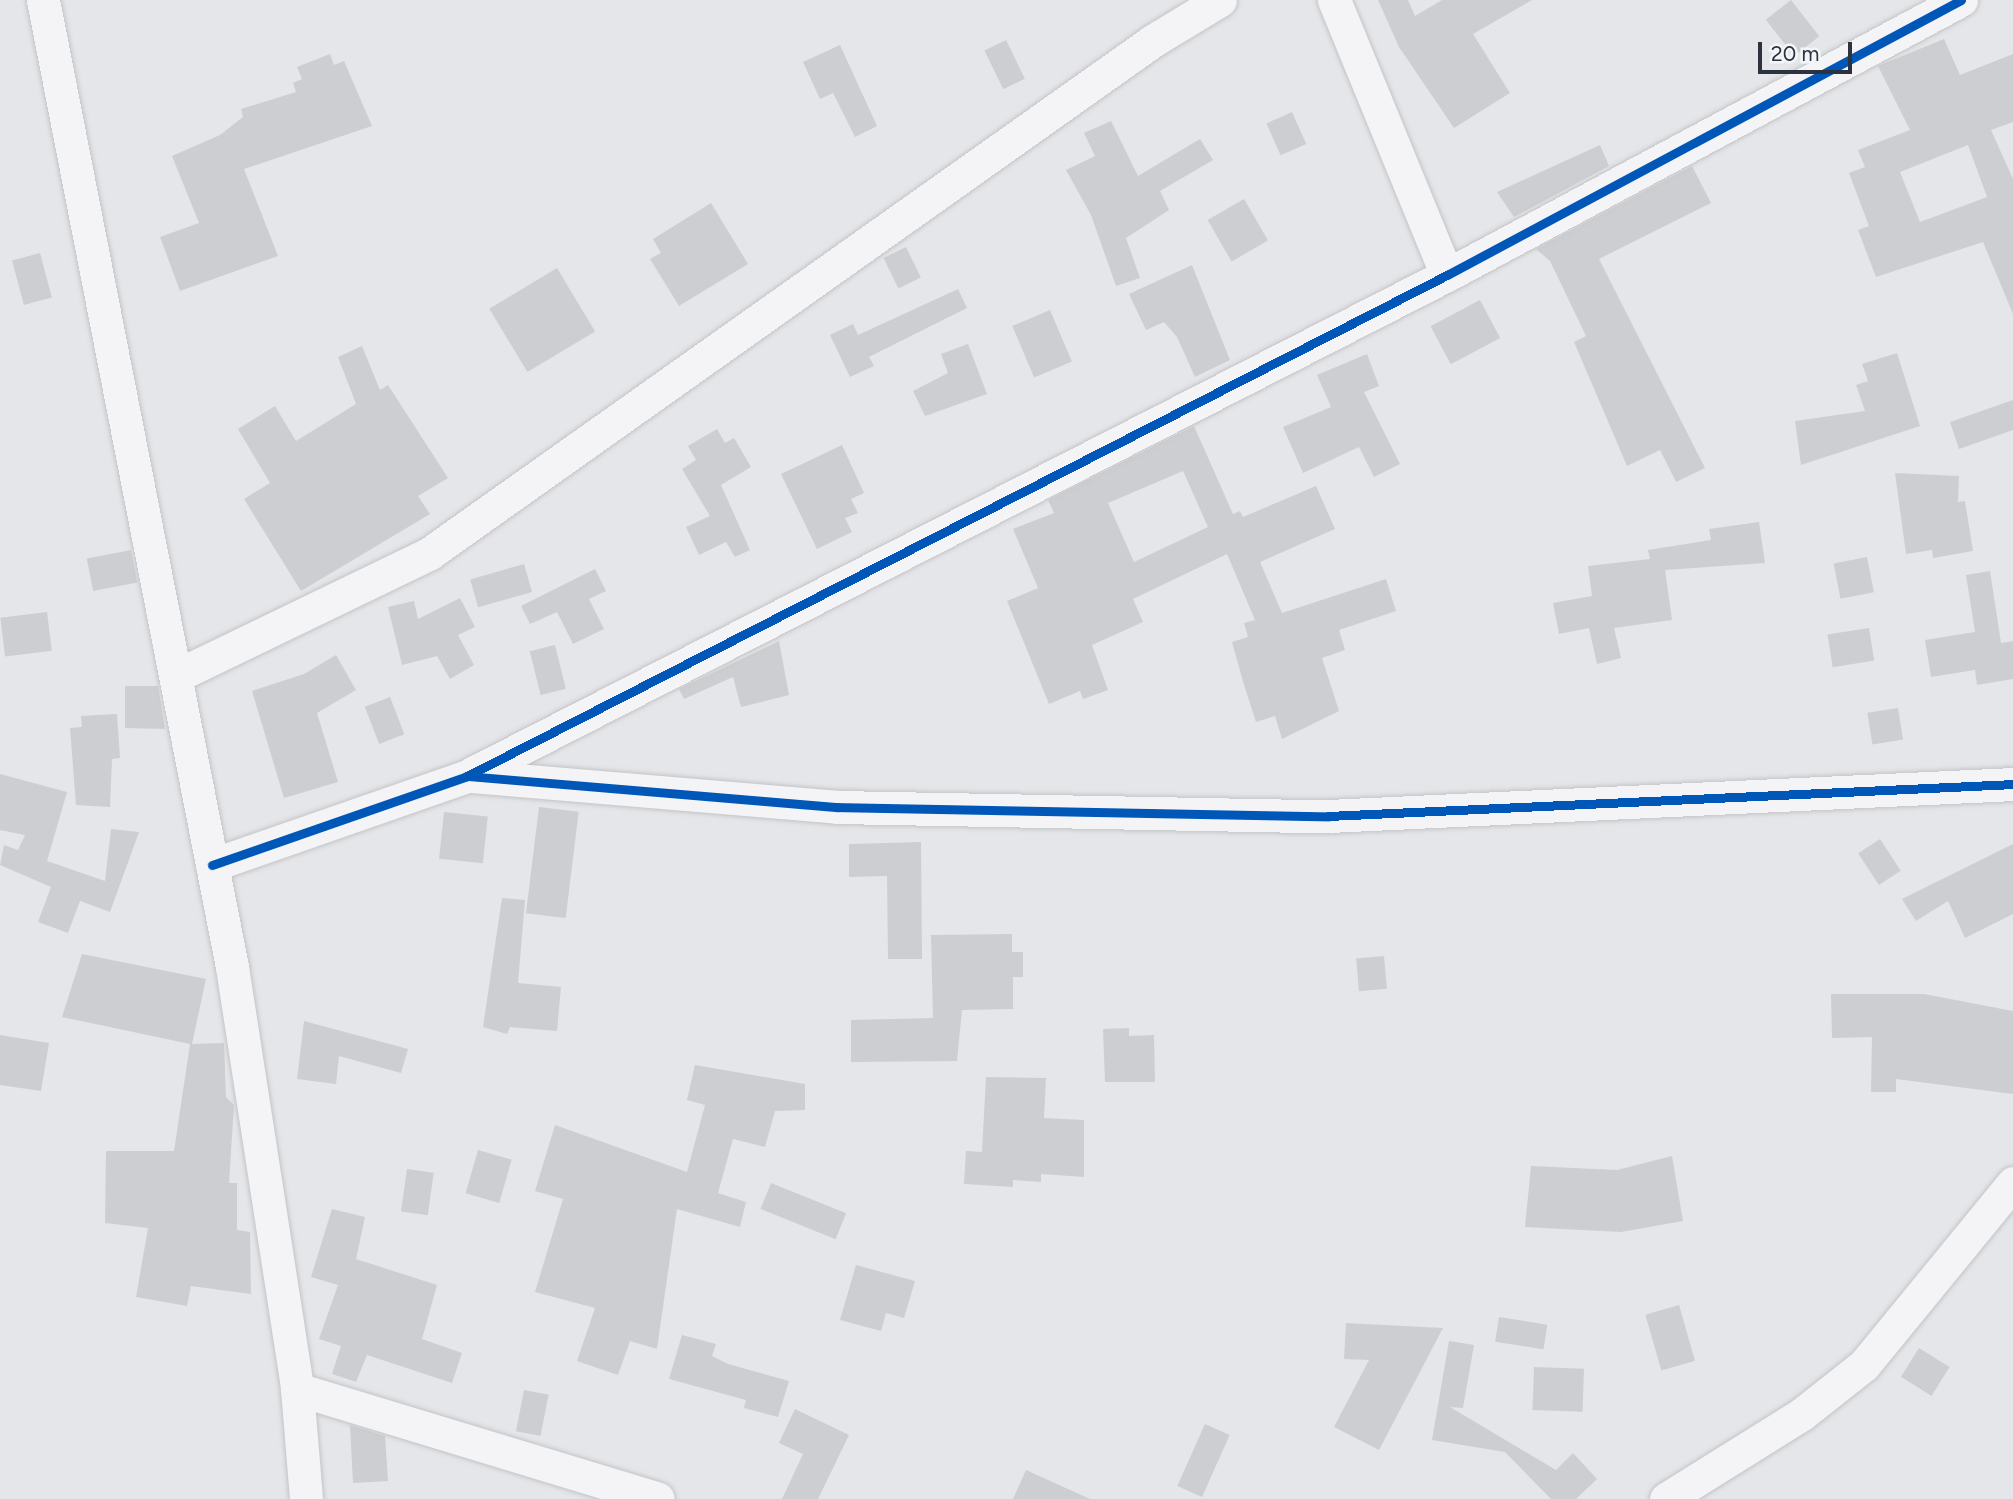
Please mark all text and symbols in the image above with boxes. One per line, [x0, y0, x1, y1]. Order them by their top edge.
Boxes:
scale bar [1761, 28, 1856, 72]
text: 20 m [1771, 41, 1819, 66]

